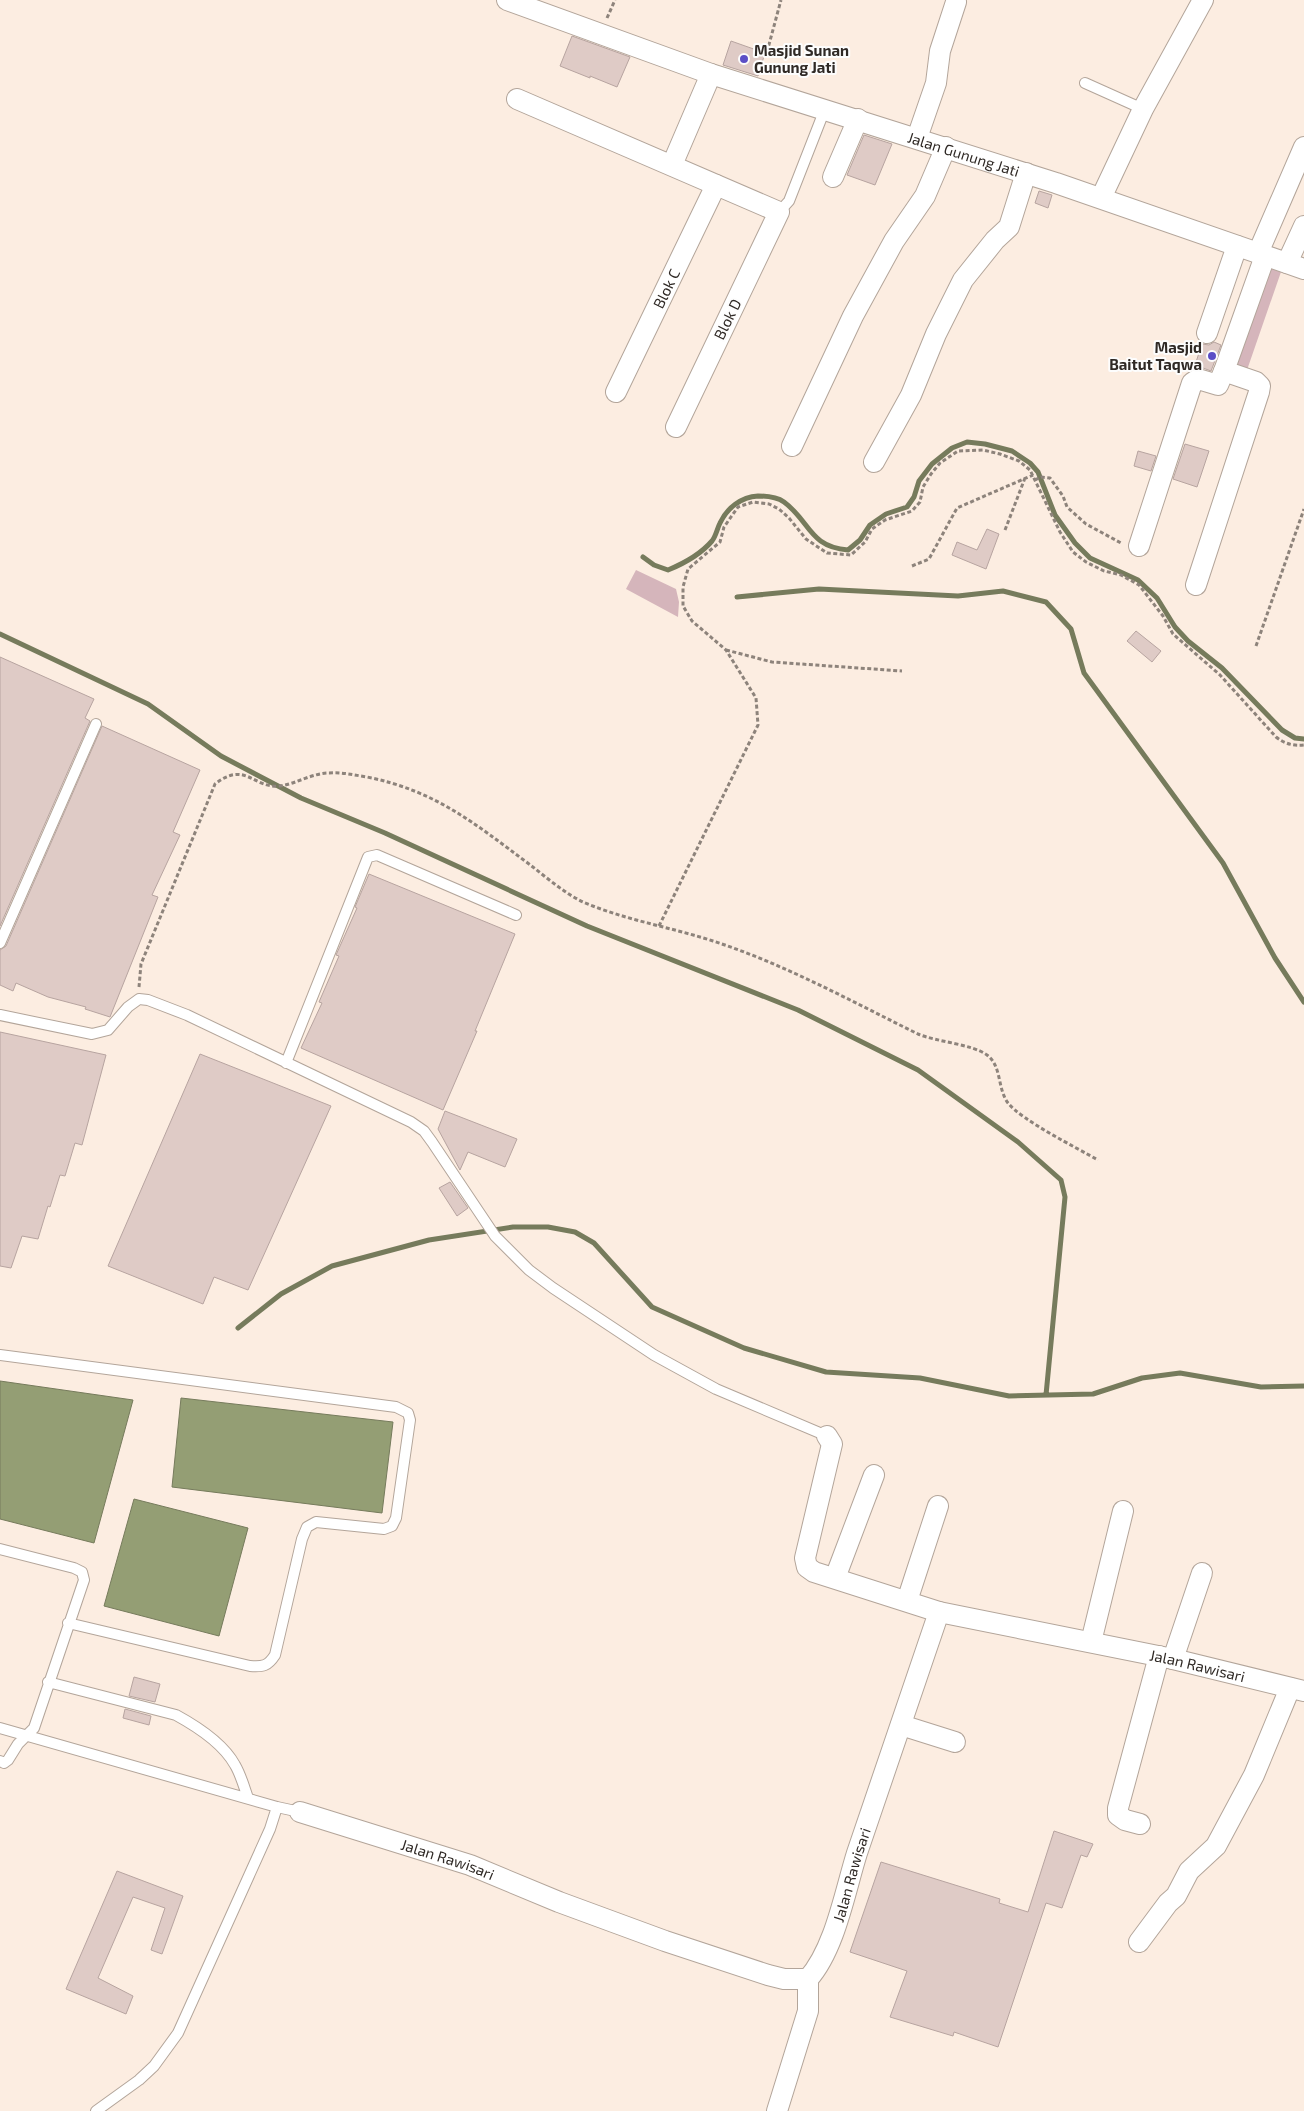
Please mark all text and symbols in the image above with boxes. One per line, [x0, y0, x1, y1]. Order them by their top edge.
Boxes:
place label: Masjid Sunan Gunung Jati [754, 41, 849, 76]
marker: Masjid Sunan Gunung Jati [738, 53, 750, 65]
street label: Jalan Gunung Jati [905, 128, 1022, 180]
street label: Blok C [649, 265, 683, 311]
street label: Blok D [709, 296, 745, 342]
place label: Masjid Baitut Taqwa [1109, 338, 1202, 373]
marker: Masjid Baitut Taqwa [1206, 350, 1218, 362]
street label: Jalan Rawisari [1148, 1646, 1247, 1685]
street label: Jalan Rawisari [829, 1825, 874, 1924]
street label: Jalan Rawisari [399, 1835, 497, 1883]

